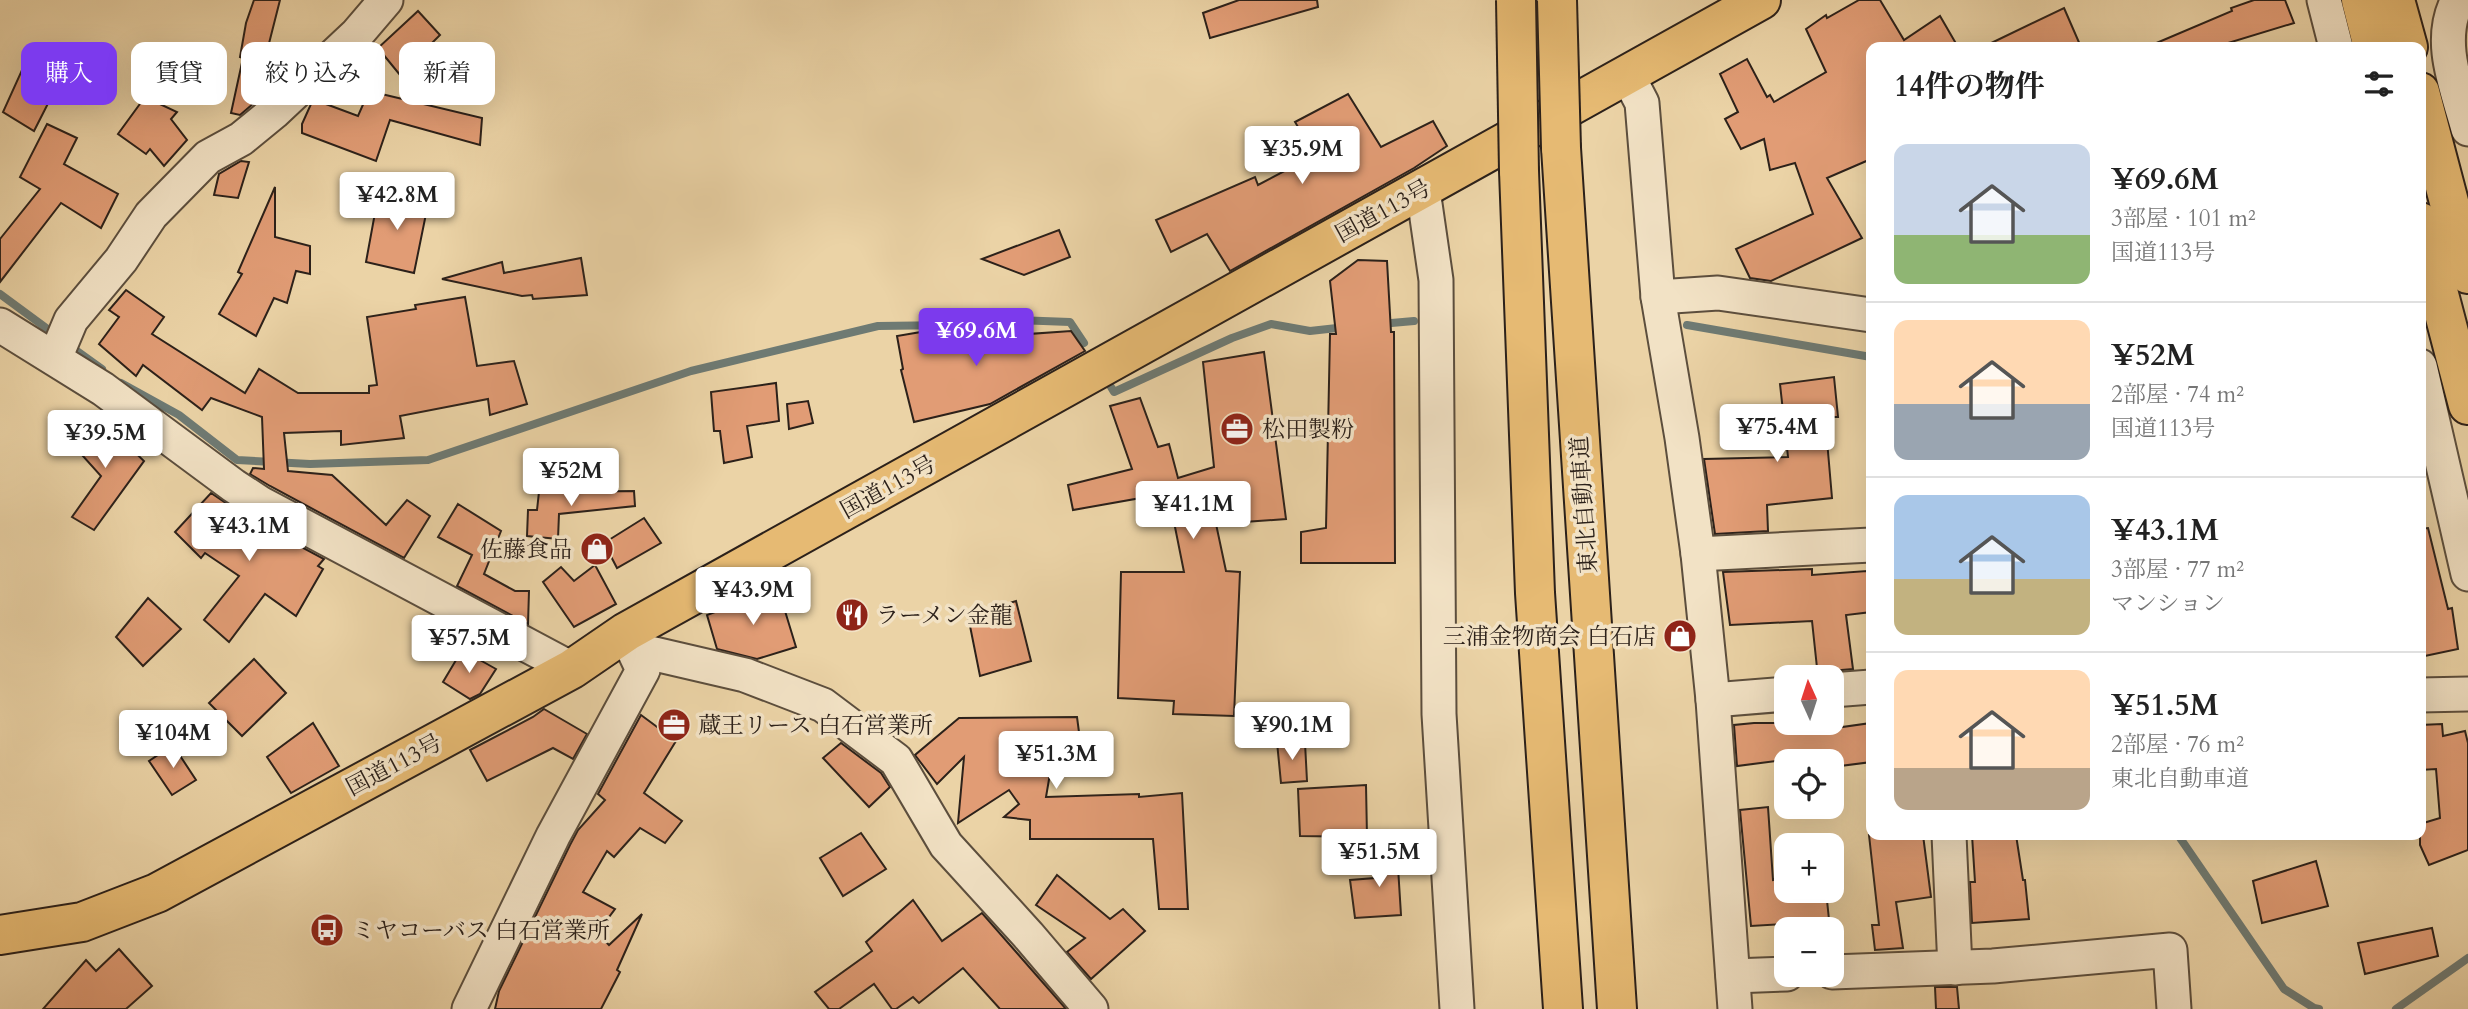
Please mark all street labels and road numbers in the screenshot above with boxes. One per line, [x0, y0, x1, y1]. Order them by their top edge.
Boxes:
street label: 国道113号 [1330, 172, 1436, 250]
street label: 東北自動車道 [1564, 435, 1604, 575]
street label: 国道113号 [835, 448, 941, 526]
street label: 国道113号 [341, 727, 447, 803]

